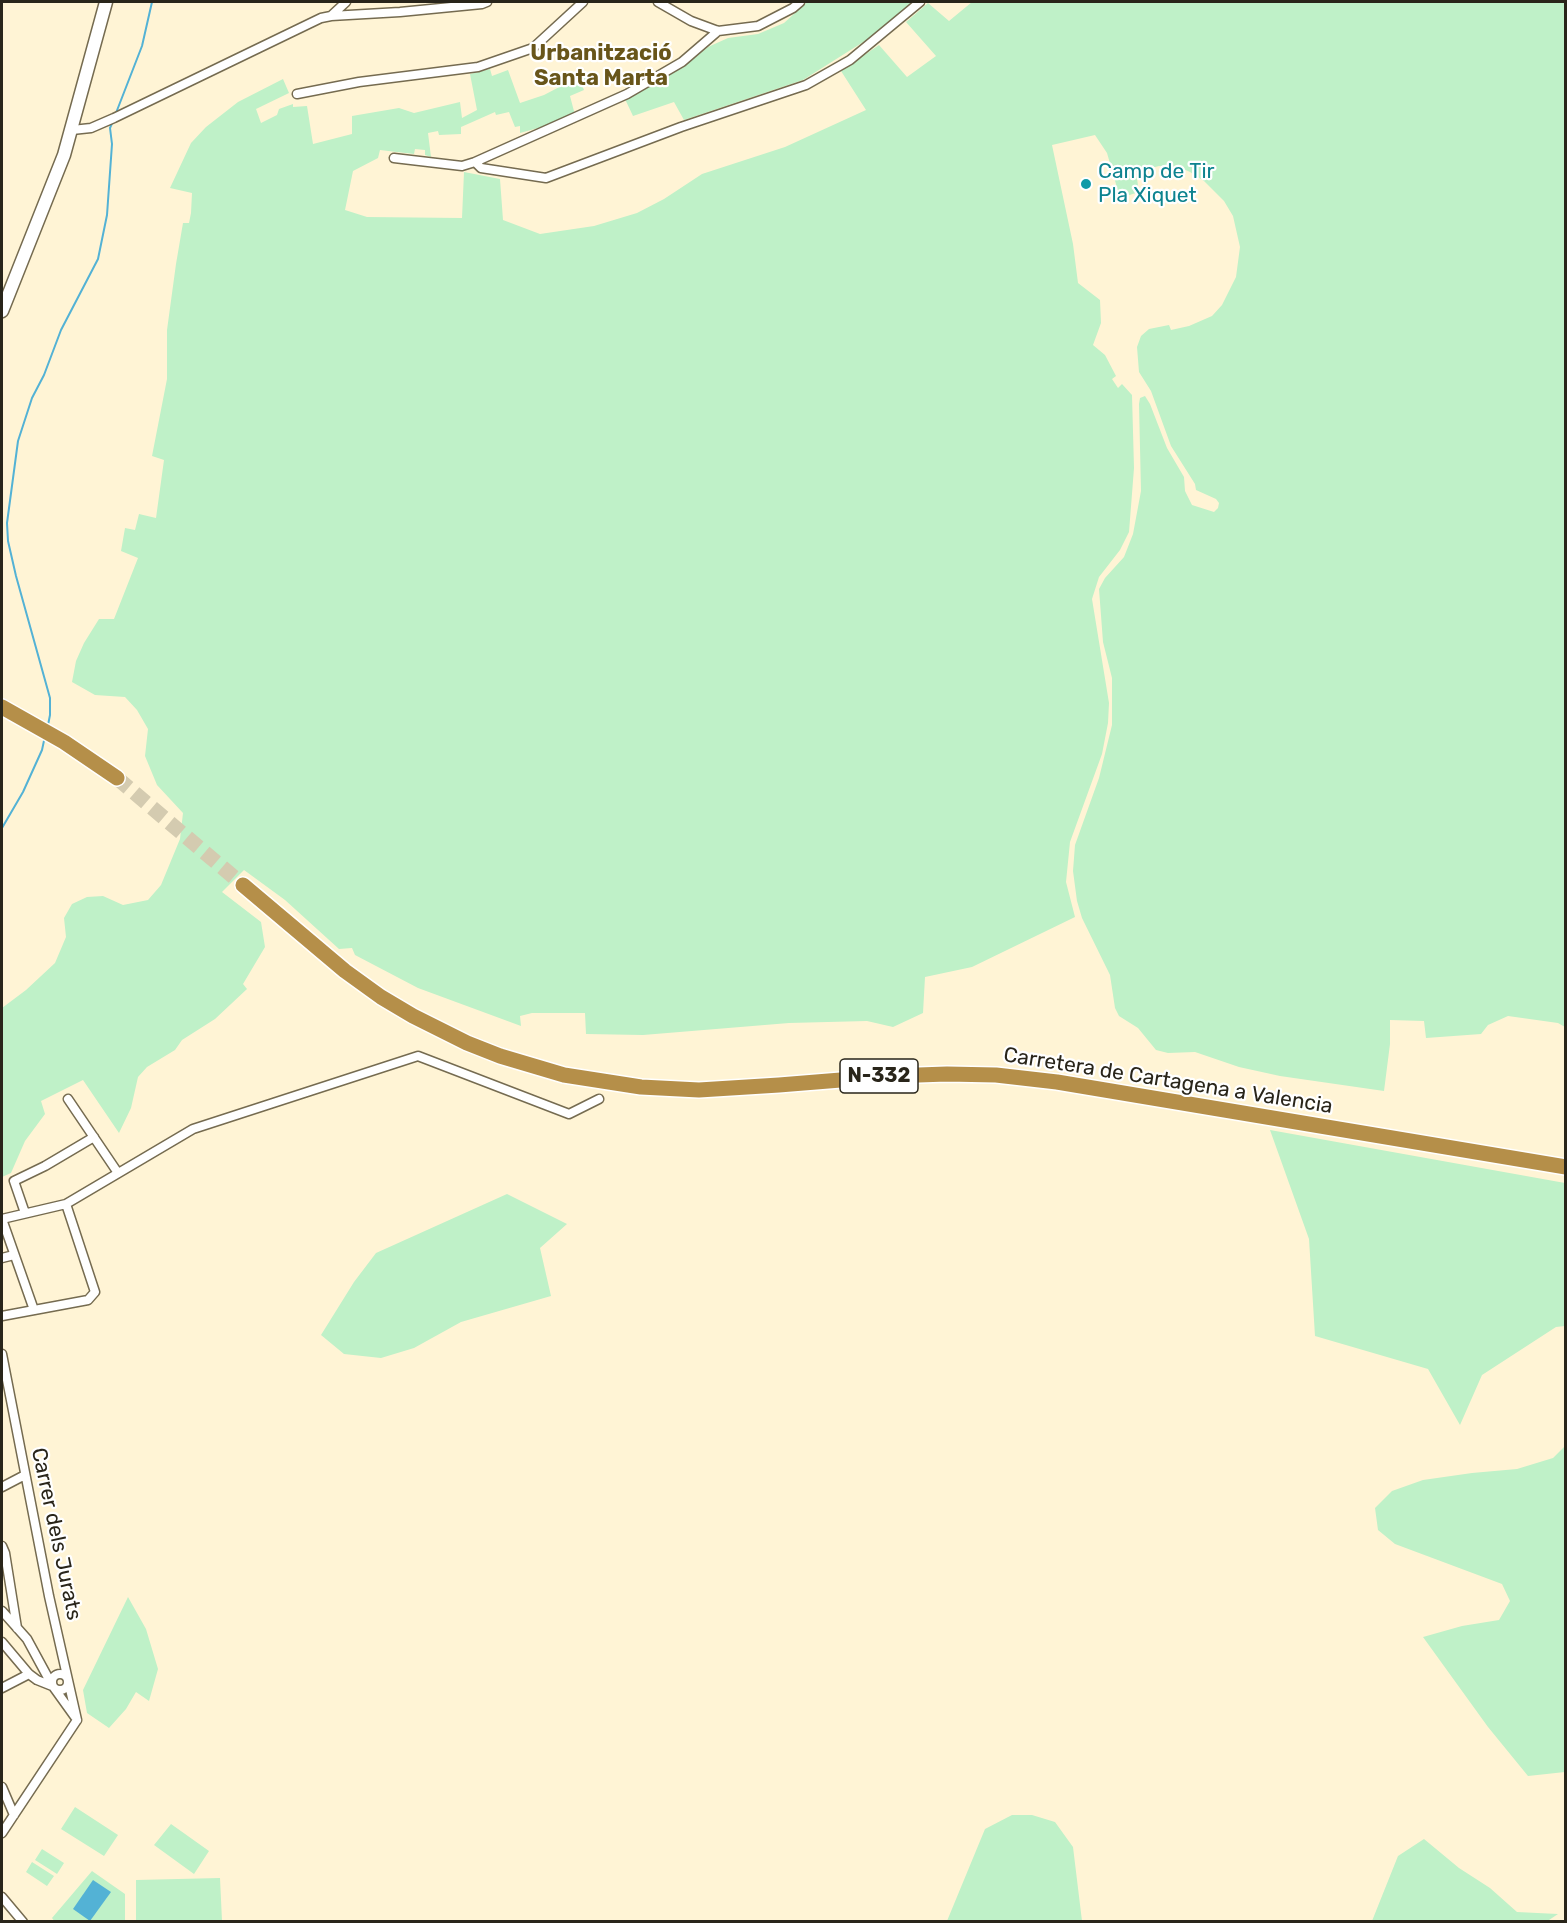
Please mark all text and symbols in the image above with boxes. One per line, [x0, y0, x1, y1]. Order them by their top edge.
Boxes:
district label: Urbanització Santa Marta [530, 41, 672, 92]
place label: Camp de Tir Pla Xiquet [1098, 159, 1214, 209]
marker: Camp de Tir Pla Xiquet [1079, 177, 1093, 191]
street label: Carretera de Cartagena a Valencia [1002, 1043, 1334, 1119]
road number: N-332 [840, 1059, 918, 1093]
street label: Carrer dels Jurats [25, 1446, 87, 1622]

